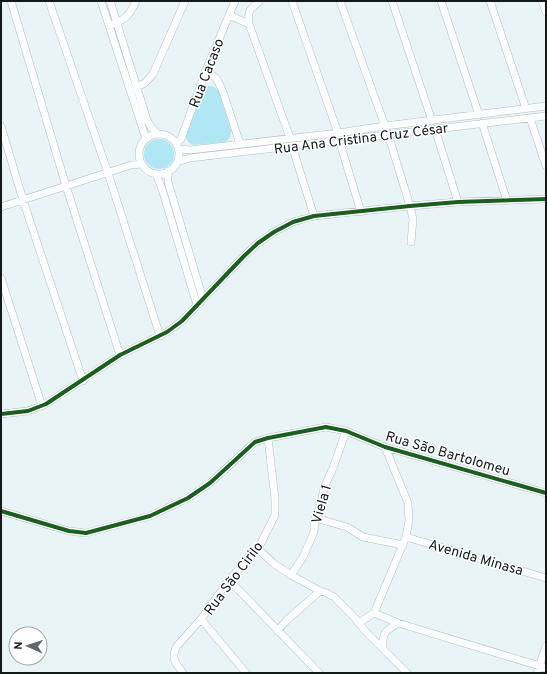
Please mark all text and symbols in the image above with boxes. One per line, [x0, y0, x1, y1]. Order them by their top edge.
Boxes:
street label: Rua Cacaso [186, 36, 228, 111]
street label: Rua Ana Cristina Cruz César [273, 120, 450, 159]
street label: Rua São Bartolomeu [383, 428, 512, 480]
street label: Viela 1 [309, 483, 336, 526]
street label: Avenida Minasa [426, 537, 525, 580]
street label: Rua São Cirilo [201, 539, 267, 619]
north arrow [8, 626, 48, 666]
text: N [12, 641, 26, 650]

